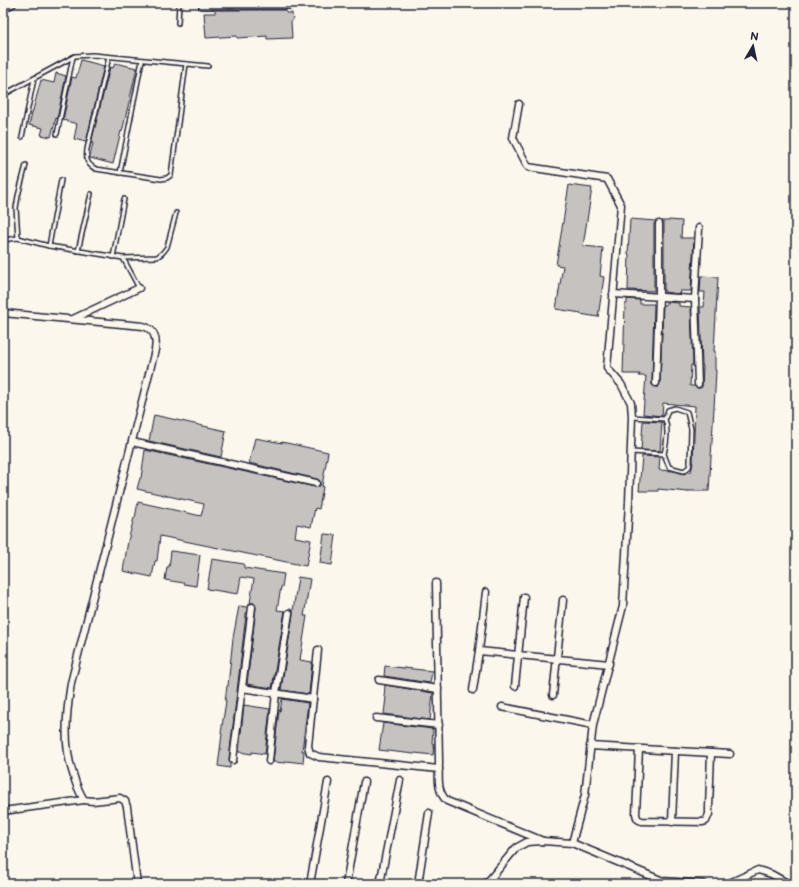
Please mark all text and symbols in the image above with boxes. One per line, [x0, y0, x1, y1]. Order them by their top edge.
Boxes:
north arrow [733, 26, 773, 66]
text: N [749, 30, 760, 44]

